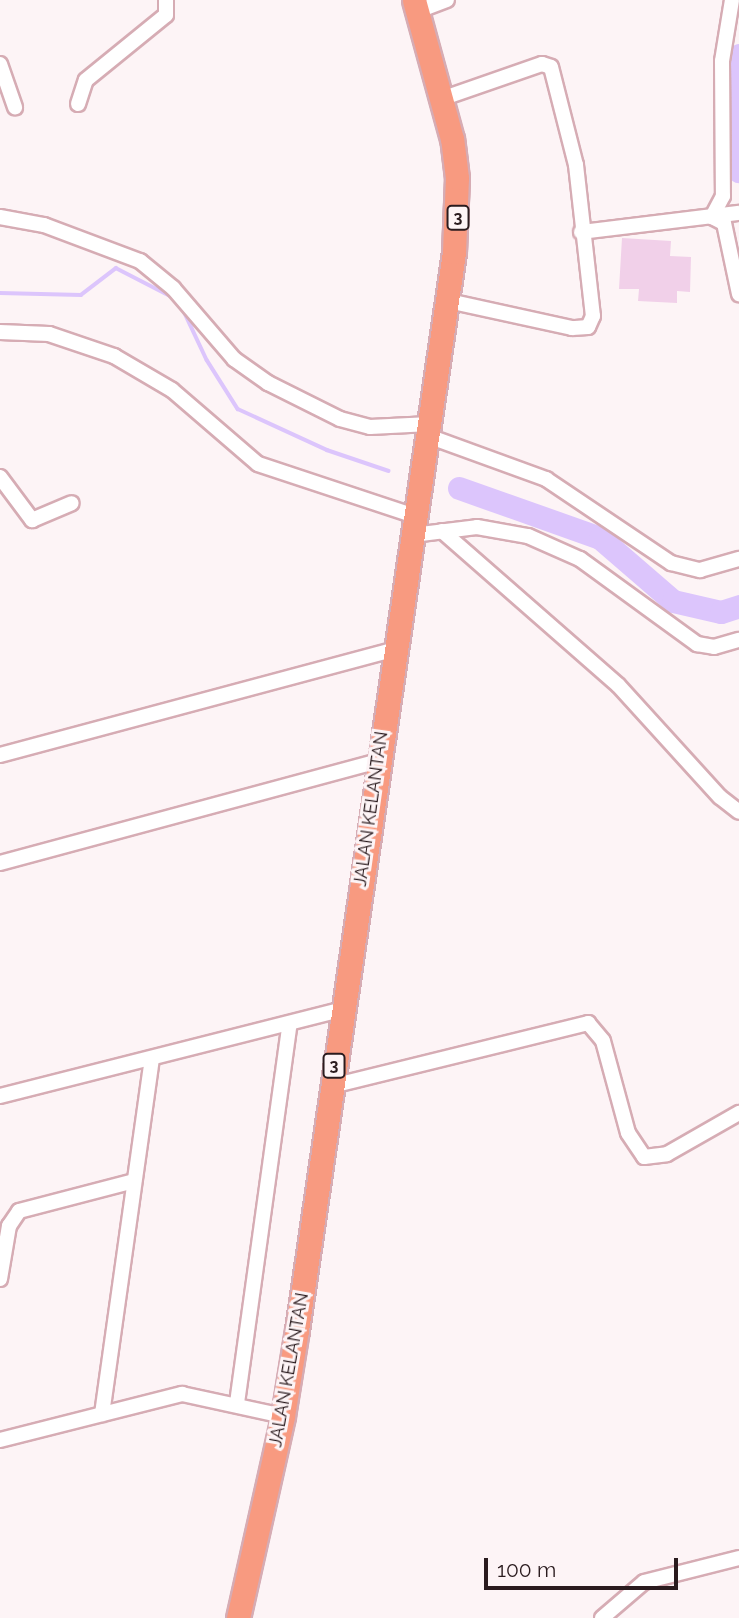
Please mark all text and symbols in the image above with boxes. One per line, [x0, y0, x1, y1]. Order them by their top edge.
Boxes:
road number: 3 [446, 206, 470, 230]
street label: JALAN KELANTAN [349, 730, 393, 888]
road number: 3 [322, 1054, 346, 1078]
street label: JALAN KELANTAN [265, 1291, 313, 1449]
scale bar [487, 1544, 681, 1588]
text: 100 m [497, 1557, 556, 1582]

